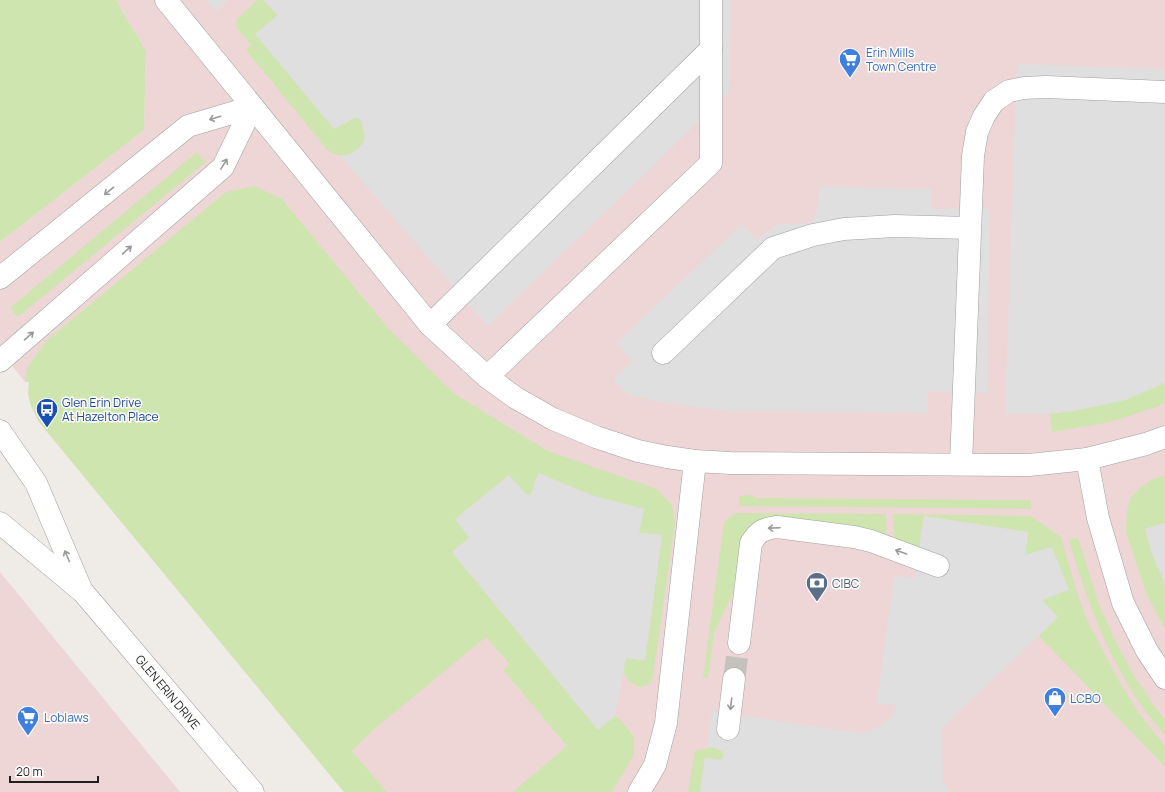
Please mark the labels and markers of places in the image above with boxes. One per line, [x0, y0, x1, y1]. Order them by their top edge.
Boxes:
place label: Erin Mills Town Centre [866, 44, 936, 75]
supermarket icon: Erin Mills Town Centre [837, 46, 863, 79]
place label: Glen Erin Drive At Hazelton Place [62, 394, 159, 425]
bus stop icon: Glen Erin Drive At Hazelton Place [34, 396, 60, 429]
bank icon: CIBC [804, 570, 830, 603]
place label: CIBC [832, 575, 860, 592]
shop icon: LCBO [1042, 685, 1068, 718]
place label: LCBO [1070, 690, 1101, 707]
supermarket icon: Loblaws [15, 704, 41, 737]
place label: Loblaws [44, 709, 89, 726]

